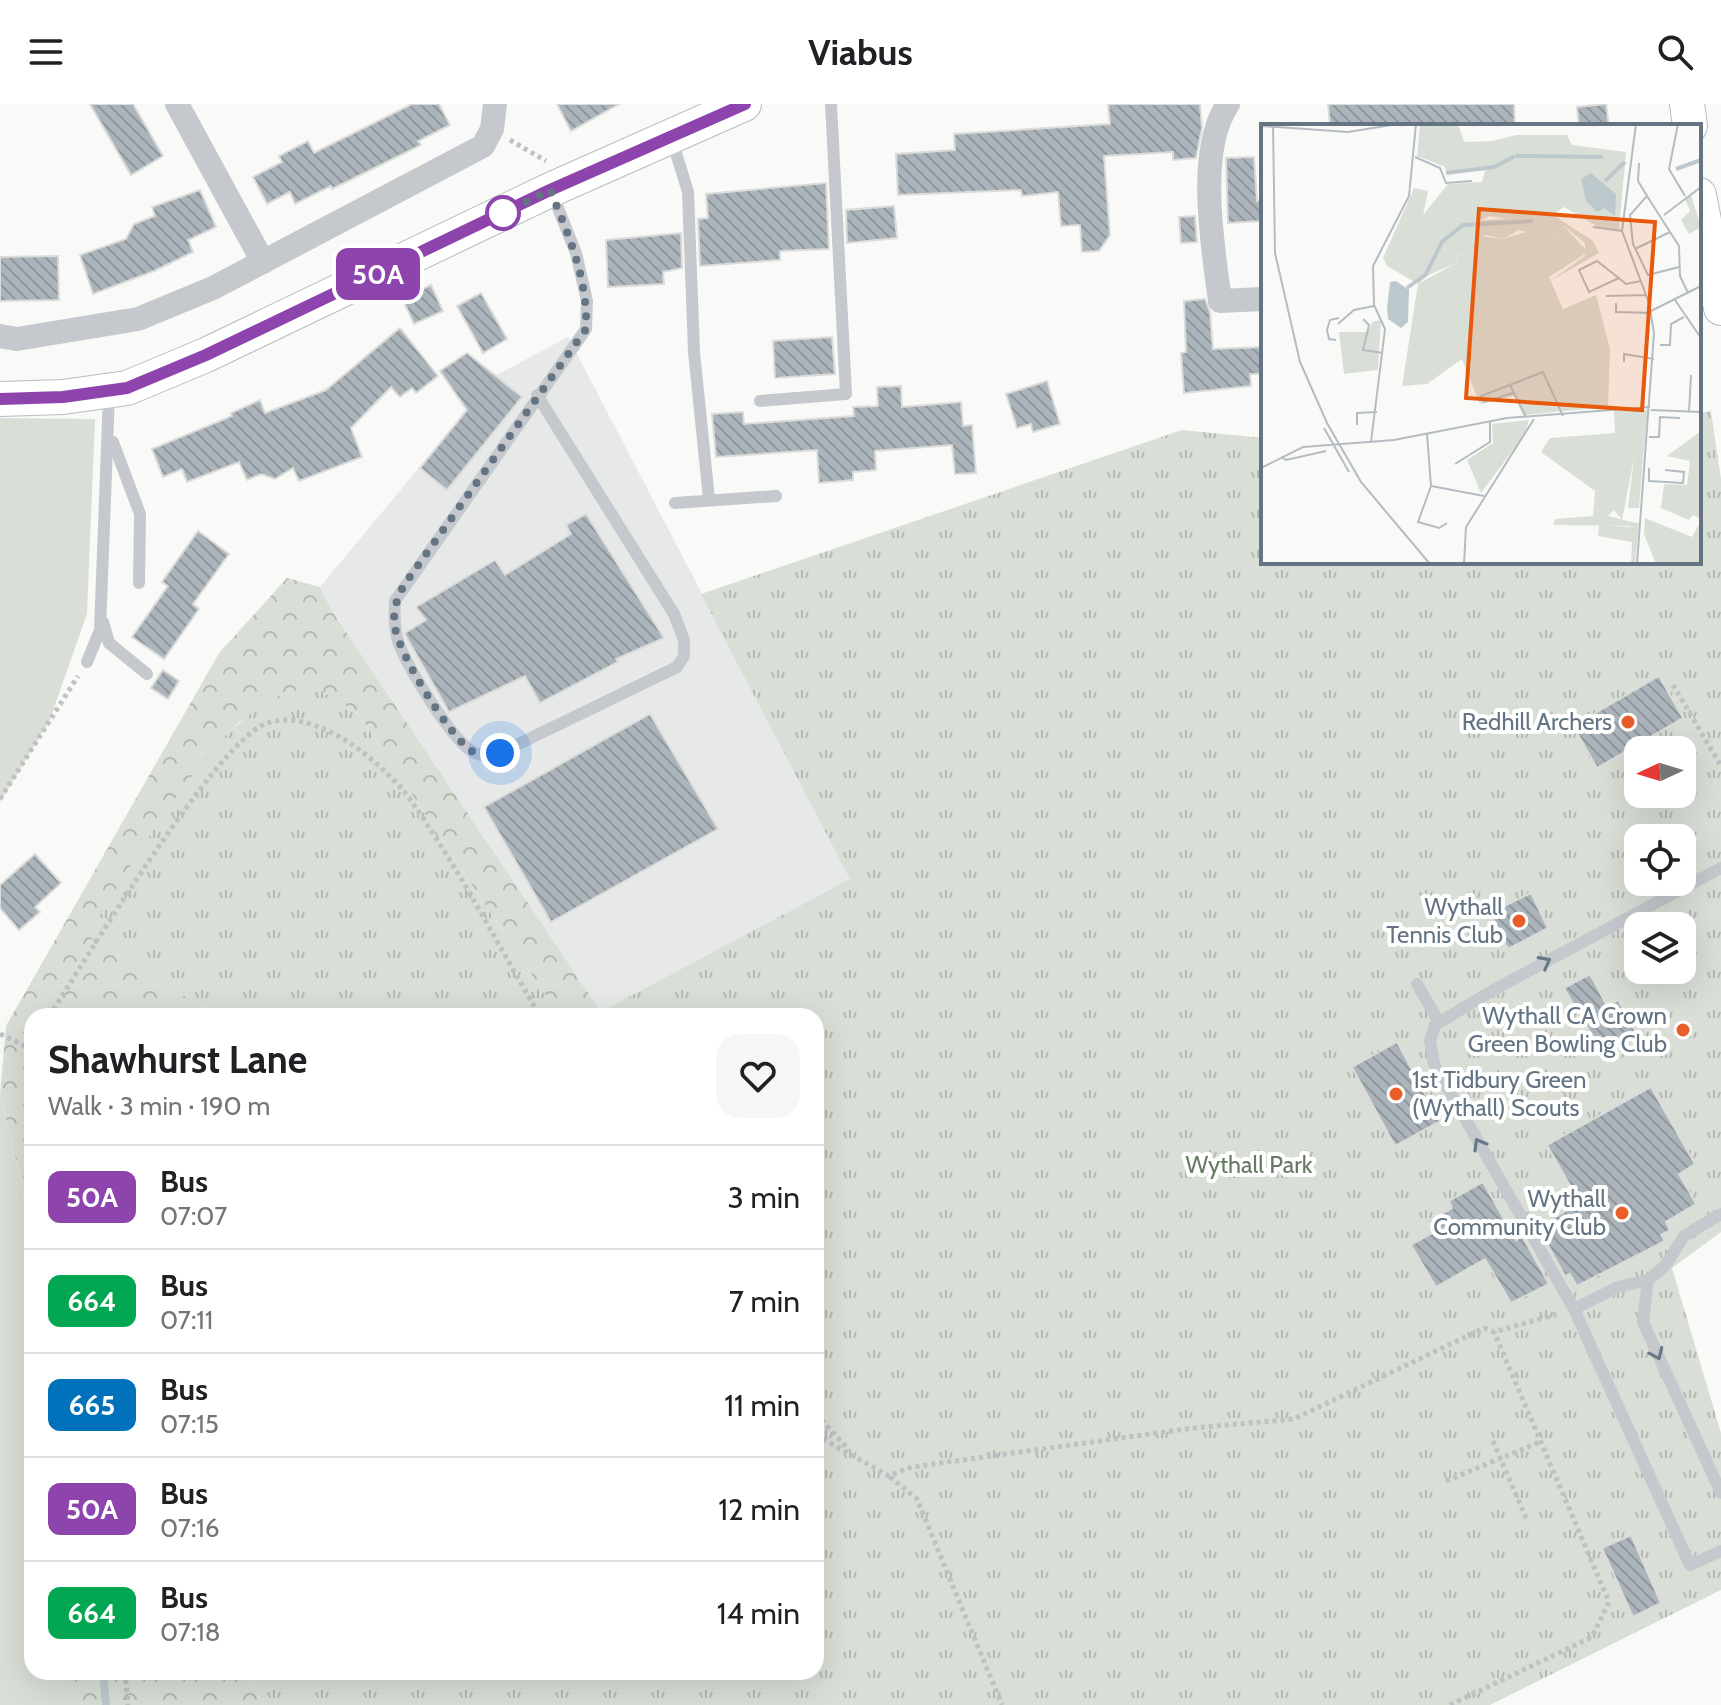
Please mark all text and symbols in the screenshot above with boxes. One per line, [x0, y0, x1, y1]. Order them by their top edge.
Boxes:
icon: menu [24, 30, 68, 74]
text: Viabus [808, 30, 913, 74]
icon: search [1653, 30, 1697, 74]
inset map [1261, 124, 1701, 564]
unlabelled marker [486, 196, 520, 230]
line badge: 50A [332, 248, 424, 300]
text: 50A [352, 257, 404, 291]
place label: Redhill Archers [1462, 707, 1612, 736]
marker: Redhill Archers [1619, 713, 1637, 731]
your location [480, 733, 520, 773]
north arrow [1624, 736, 1696, 808]
map controls [1624, 736, 1696, 984]
button: locate [1624, 824, 1696, 896]
place label: Wythall Tennis Club [1386, 892, 1503, 949]
marker: Wythall Tennis Club [1510, 912, 1528, 930]
button: layers [1624, 912, 1696, 984]
one-way arrow [1537, 956, 1552, 971]
place label: Wythall CA Crown Green Bowling Club [1468, 1001, 1667, 1058]
marker: Wythall CA Crown Green Bowling Club [1674, 1021, 1692, 1039]
button: heart [716, 1034, 800, 1118]
text: Shawhurst Lane [48, 1036, 307, 1083]
place label: 1st Tidbury Green (Wythall) Scouts [1412, 1065, 1586, 1122]
marker: 1st Tidbury Green (Wythall) Scouts [1387, 1085, 1405, 1103]
text: Walk · 3 min · 190 m [48, 1090, 270, 1122]
one-way arrow [1474, 1138, 1489, 1152]
park label: Wythall Park [1185, 1150, 1313, 1179]
text: Bus [160, 1163, 208, 1200]
text: 3 min [728, 1179, 800, 1216]
text: 50A [66, 1180, 118, 1214]
place label: Wythall Community Club [1433, 1184, 1606, 1241]
text: 07:07 [160, 1200, 227, 1232]
marker: Wythall Community Club [1613, 1204, 1631, 1222]
text: Bus [160, 1267, 208, 1304]
text: 7 min [729, 1283, 800, 1320]
text: 664 [68, 1284, 116, 1318]
text: 07:11 [160, 1304, 213, 1336]
one-way arrow [1648, 1346, 1664, 1361]
text: Bus [160, 1371, 208, 1408]
text: 11 min [724, 1387, 800, 1424]
text: 665 [69, 1388, 115, 1422]
text: 07:15 [160, 1408, 219, 1440]
text: Bus [160, 1475, 208, 1512]
text: 12 min [718, 1491, 800, 1528]
text: 50A [66, 1492, 118, 1526]
text: 07:16 [160, 1512, 220, 1544]
text: Bus [160, 1579, 208, 1616]
text: 14 min [717, 1595, 800, 1632]
text: 664 [68, 1596, 116, 1630]
text: 07:18 [160, 1616, 221, 1648]

